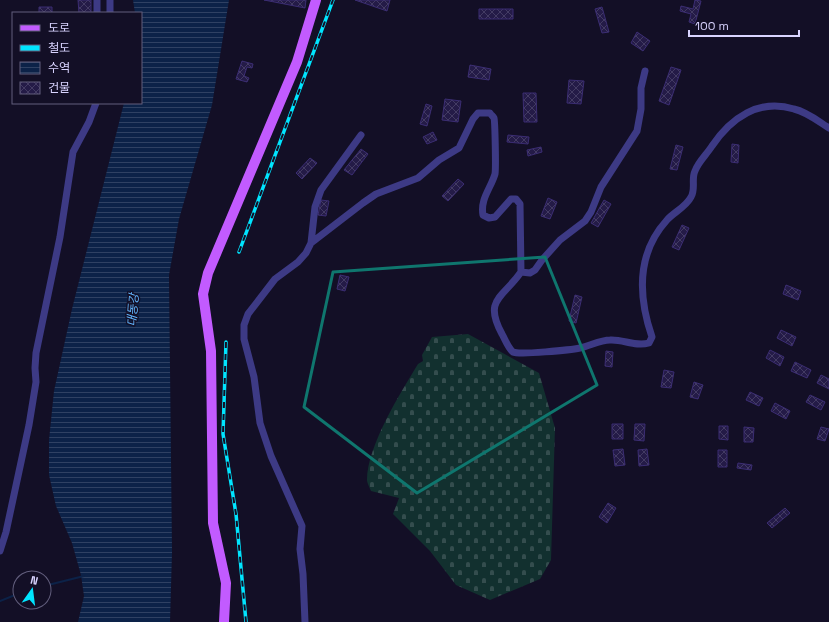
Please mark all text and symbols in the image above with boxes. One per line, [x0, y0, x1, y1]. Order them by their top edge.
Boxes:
legend [12, 12, 142, 104]
scale bar [689, 12, 799, 38]
text: 100 m [695, 18, 729, 34]
text: 도로 [48, 20, 70, 36]
text: 철도 [48, 40, 70, 56]
text: 수역 [48, 60, 70, 76]
text: 건물 [48, 80, 70, 96]
water label: 대동강 [124, 291, 142, 327]
north arrow [12, 570, 52, 610]
text: N [29, 573, 40, 588]

